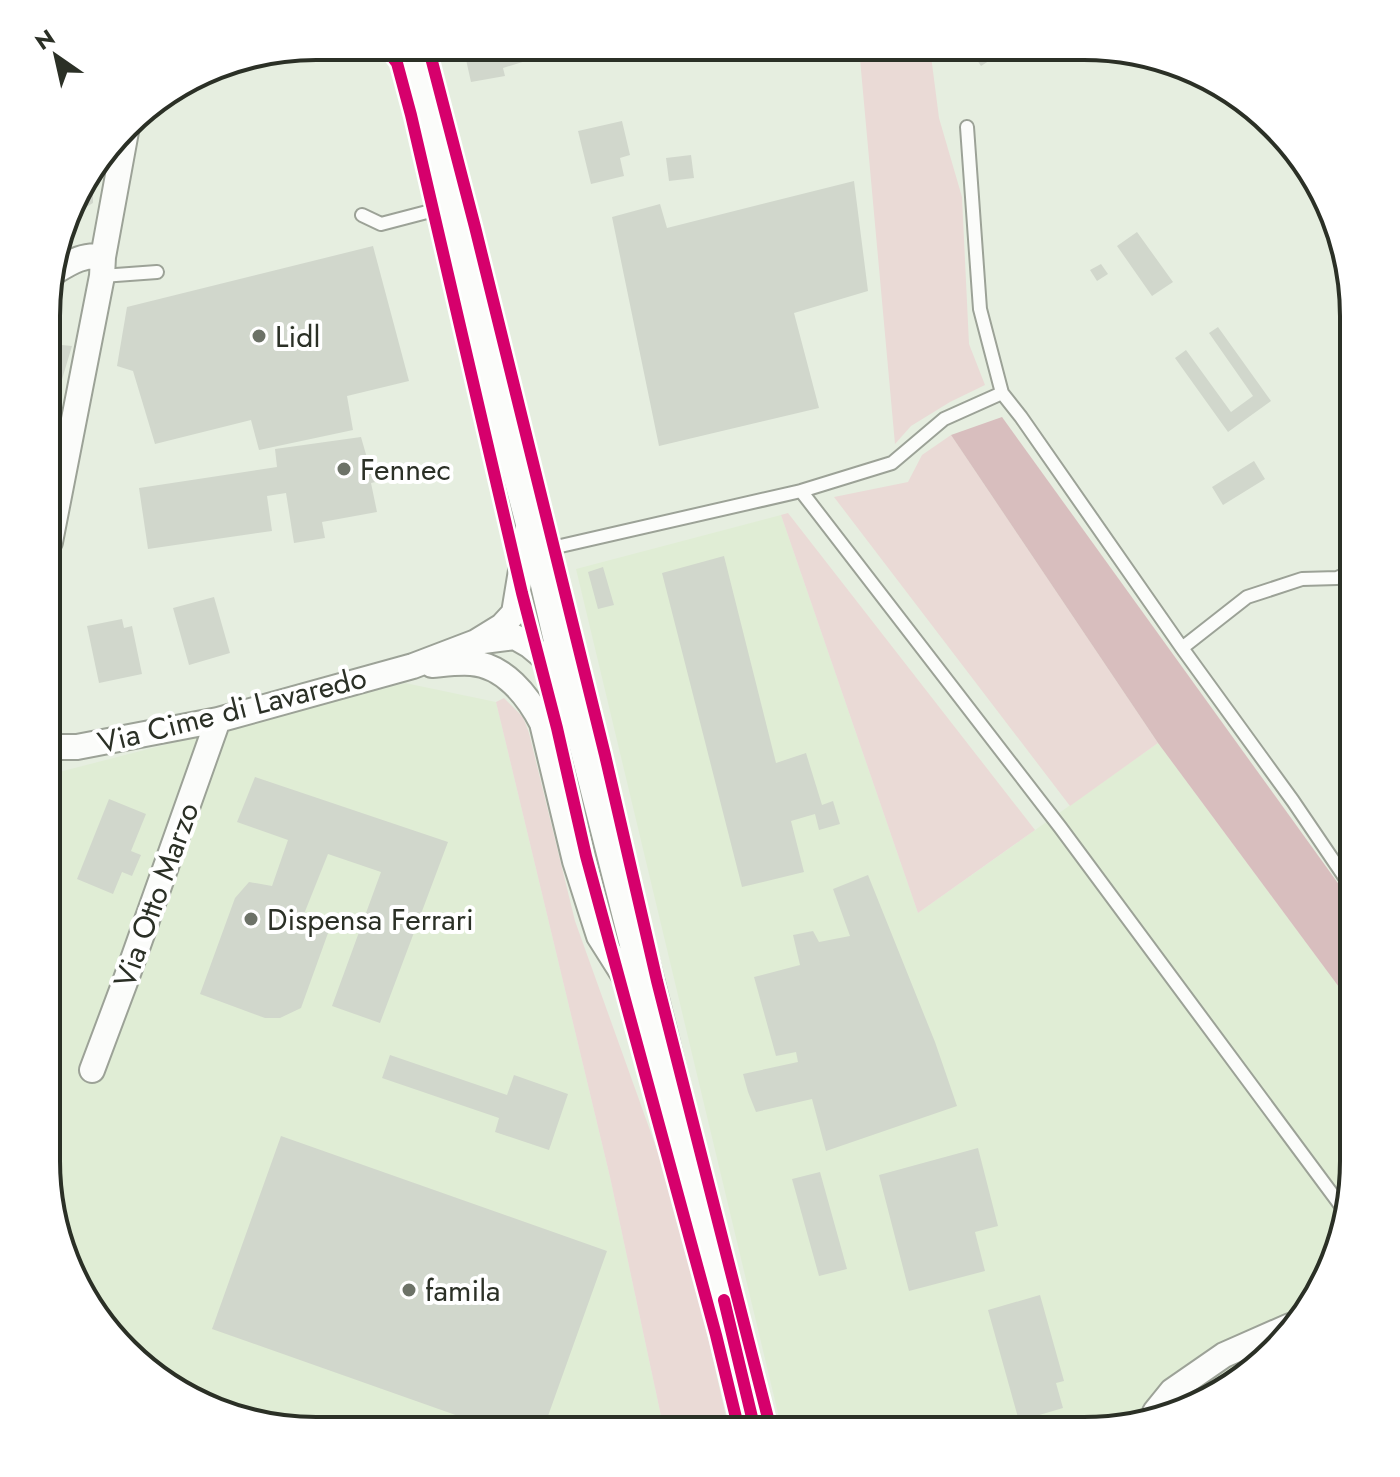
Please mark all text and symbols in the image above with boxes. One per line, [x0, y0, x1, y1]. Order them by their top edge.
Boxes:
north arrow [16, 16, 96, 96]
text: N [29, 21, 61, 58]
place label: Lidl [275, 315, 320, 358]
marker: Lidl [250, 327, 268, 345]
place label: Fennec [360, 448, 451, 491]
marker: Fennec [335, 460, 353, 478]
street label: Via Cime di Lavaredo [93, 656, 371, 764]
street label: Via Otto Marzo [103, 796, 209, 994]
place label: Dispensa Ferrari [267, 898, 474, 941]
marker: Dispensa Ferrari [242, 910, 260, 928]
place label: famila [425, 1269, 501, 1312]
marker: famila [400, 1281, 418, 1299]

